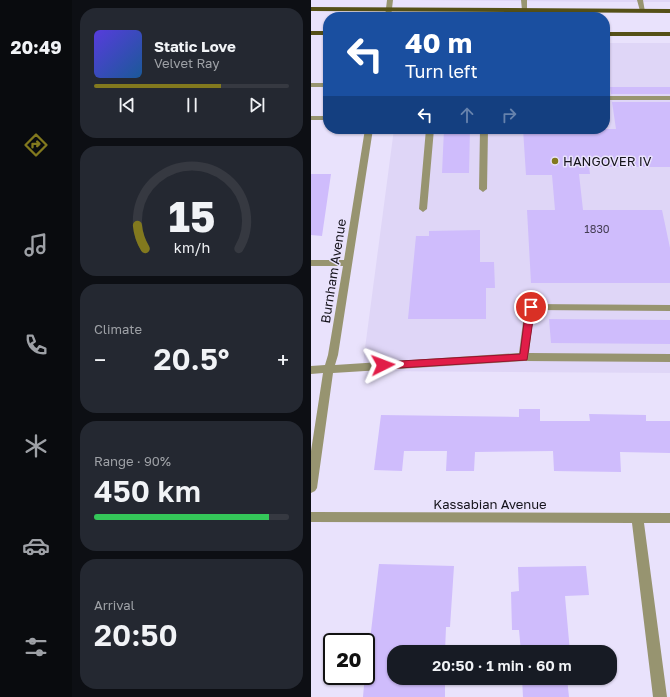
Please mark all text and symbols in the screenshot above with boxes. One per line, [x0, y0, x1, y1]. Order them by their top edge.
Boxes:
text: 40 m [405, 26, 472, 59]
icon: left [339, 28, 391, 80]
text: 20:49 [10, 36, 62, 58]
text: Static Love [154, 37, 236, 55]
text: Velvet Ray [154, 55, 219, 71]
text: Turn left [405, 60, 478, 82]
icon: previous [116, 94, 138, 116]
icon: pause [181, 94, 203, 116]
icon: next [246, 94, 268, 116]
icon: left [414, 104, 436, 126]
icon: ahead [456, 104, 478, 126]
icon: right [498, 104, 520, 126]
icon: directions [22, 131, 50, 159]
place label: HANGOVER IV [563, 153, 652, 169]
marker: HANGOVER IV [550, 156, 560, 166]
text: 15 [168, 190, 215, 240]
street label: Burnham Avenue [317, 218, 349, 324]
house number: 1830 [584, 222, 610, 235]
icon: music [22, 231, 50, 259]
text: km/h [173, 238, 210, 255]
pin [514, 290, 548, 324]
icon: arrive [520, 296, 542, 318]
text: Climate [94, 321, 142, 337]
icon: phone [22, 331, 50, 359]
text: 20.5° [153, 341, 230, 377]
position arrow [362, 344, 404, 386]
text: − [94, 346, 106, 373]
text: + [277, 346, 289, 373]
icon: climate [22, 432, 50, 460]
text: Range · 90% [94, 453, 171, 469]
text: 450 km [94, 473, 201, 509]
street label: Kassabian Avenue [433, 496, 547, 512]
icon: car [22, 532, 50, 560]
text: Arrival [94, 597, 135, 613]
text: 20:50 [94, 617, 178, 653]
icon: filters [22, 633, 50, 661]
speed limit sign: 20 [323, 633, 375, 685]
text: 20:50 · 1 min · 60 m [432, 656, 572, 674]

